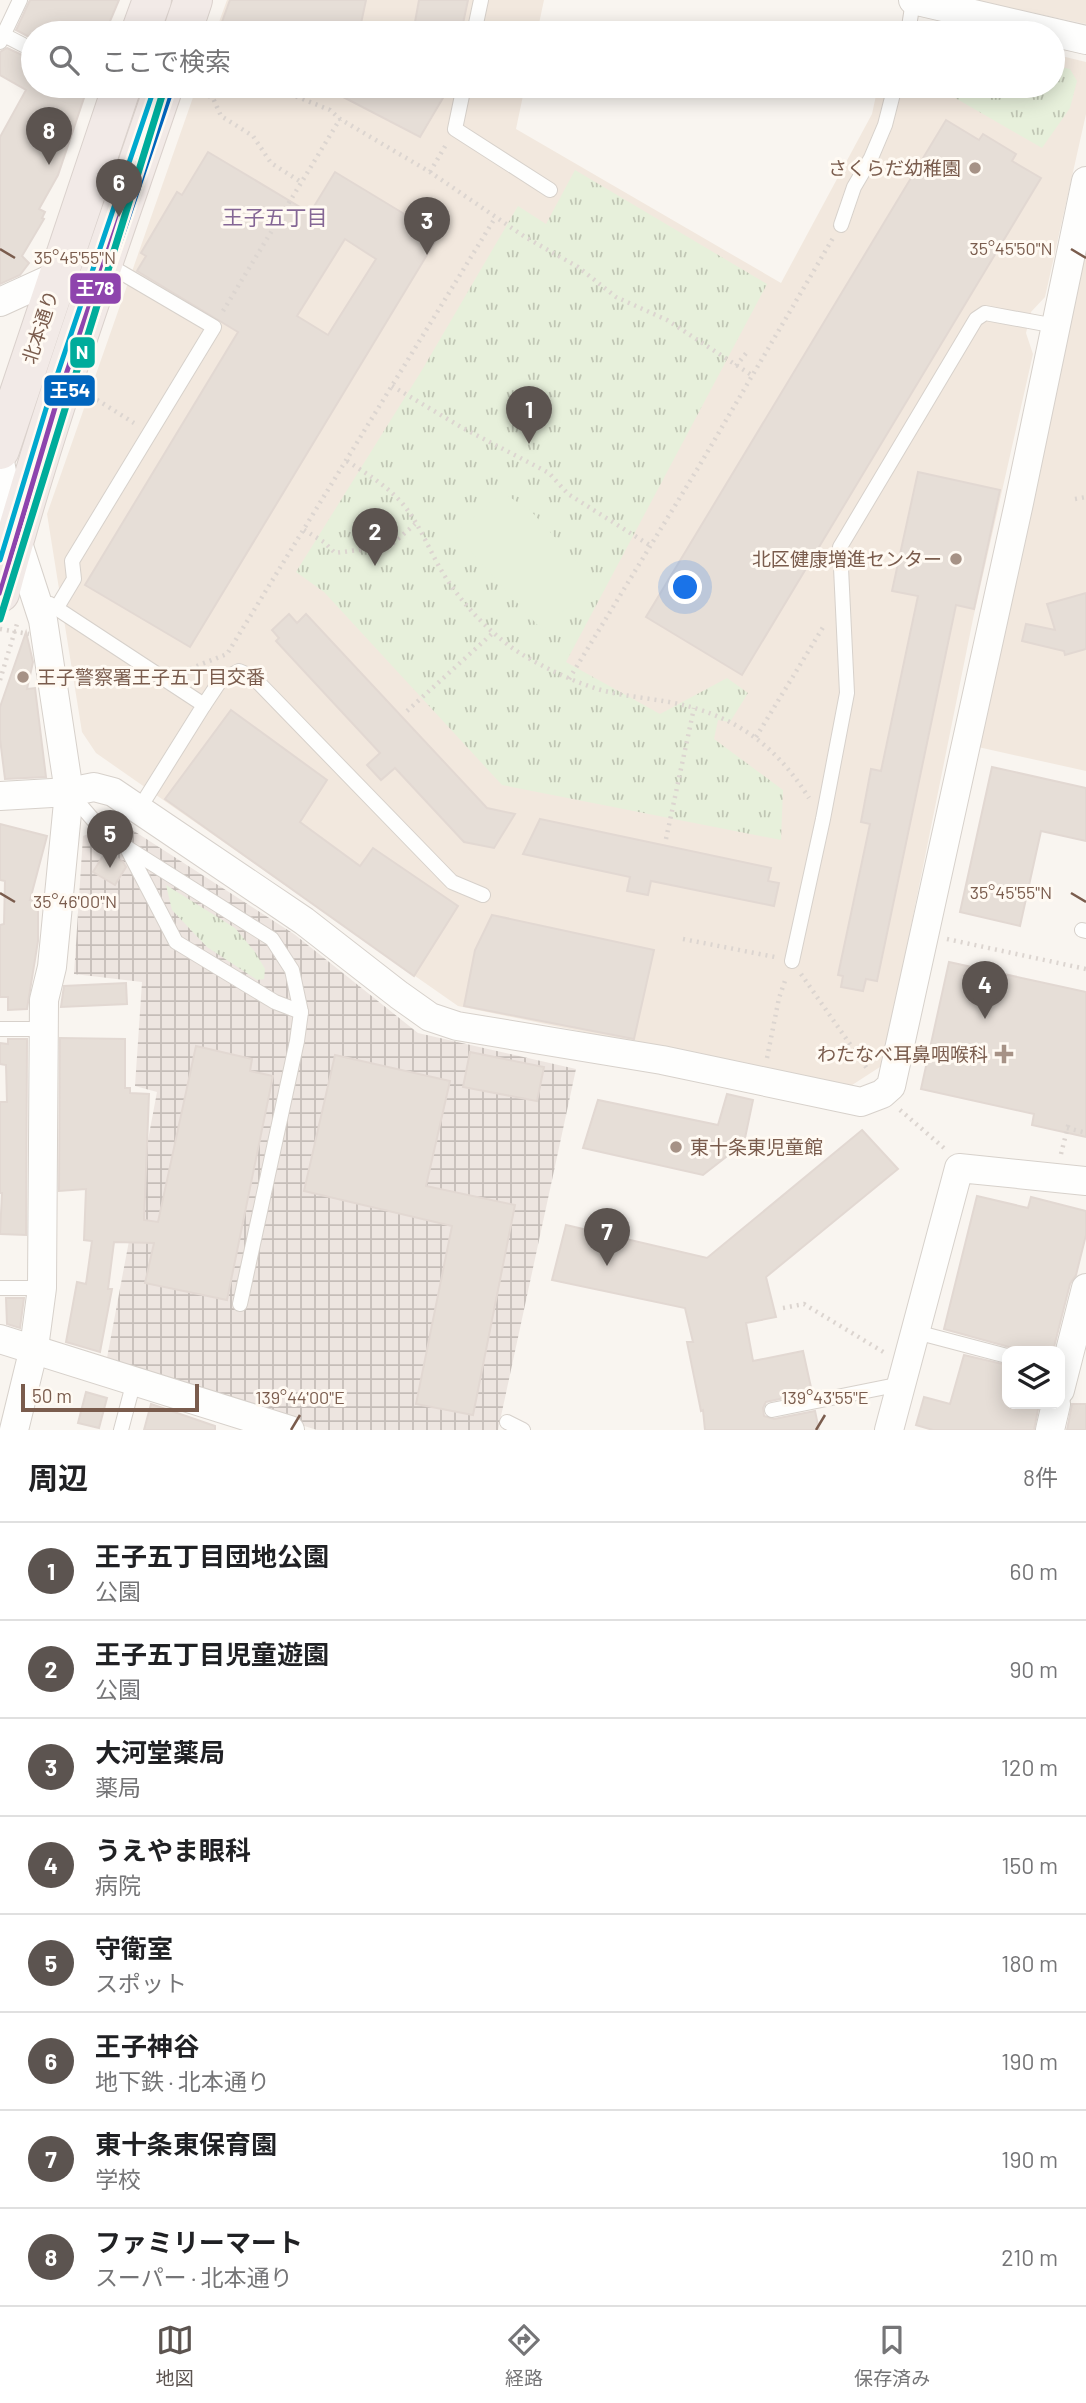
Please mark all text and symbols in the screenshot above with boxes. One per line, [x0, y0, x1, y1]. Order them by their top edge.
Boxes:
search box [21, 21, 1065, 98]
icon: search [45, 41, 83, 79]
text: ここで検索 [101, 45, 231, 76]
pin: 8 [26, 107, 72, 165]
place label: さくらだ幼稚園 [828, 156, 961, 179]
pin: 6 [96, 159, 142, 217]
marker: さくらだ幼稚園 [967, 160, 983, 176]
pin: 3 [404, 197, 450, 255]
district label: 王子五丁目 [223, 204, 328, 229]
text: 35°45'50"N [969, 237, 1053, 259]
text: 35°45'55"N [34, 246, 116, 268]
line badge: 王78 [69, 272, 122, 305]
text: 王78 [76, 276, 114, 299]
street label: 北本通り [17, 287, 62, 367]
line badge: N [69, 336, 96, 369]
text: N [76, 340, 88, 363]
line badge: 王54 [43, 374, 96, 407]
text: 王54 [50, 378, 90, 401]
pin: 1 [506, 386, 552, 444]
pin: 2 [352, 508, 398, 566]
place label: 北区健康増進センター [752, 547, 942, 570]
marker: 北区健康増進センター [948, 551, 964, 567]
your location [668, 570, 702, 604]
place label: 王子警察署王子五丁目交番 [37, 665, 265, 688]
marker: 王子警察署王子五丁目交番 [15, 669, 31, 685]
pin: 5 [87, 810, 133, 868]
text: 35°45'55"N [970, 881, 1052, 903]
text: 35°46'00"N [33, 890, 117, 912]
pin: 4 [962, 961, 1008, 1019]
place label: わたなべ耳鼻咽喉科 [817, 1042, 988, 1065]
marker: わたなべ耳鼻咽喉科 [994, 1044, 1014, 1064]
place label: 東十条東児童館 [690, 1135, 823, 1158]
marker: 東十条東児童館 [668, 1139, 684, 1155]
pin: 7 [584, 1208, 630, 1266]
map controls [1002, 1346, 1065, 1409]
button: layers [1002, 1346, 1065, 1409]
scale bar [21, 1381, 200, 1413]
text: 50 m [32, 1384, 72, 1407]
text: 139°44'00"E [255, 1386, 345, 1408]
text: 139°43'55"E [781, 1386, 869, 1408]
text: 周辺 [28, 1459, 88, 1495]
text: 8件 [1023, 1463, 1058, 1491]
text: 王子五丁目団地公園 [95, 1540, 329, 1571]
text: 1 [47, 1557, 55, 1585]
text: 60 m [1010, 1557, 1058, 1585]
text: 公園 [95, 1577, 141, 1605]
text: 王子五丁目児童遊園 [95, 1638, 329, 1669]
text: 2 [45, 1655, 57, 1683]
text: 90 m [1009, 1655, 1058, 1683]
text: 公園 [95, 1675, 141, 1703]
text: 大河堂薬局 [95, 1736, 225, 1767]
text: 3 [45, 1753, 57, 1781]
text: 120 m [1001, 1753, 1058, 1781]
text: 薬局 [95, 1773, 141, 1801]
text: うえやま眼科 [95, 1834, 251, 1865]
text: 4 [44, 1851, 58, 1879]
text: 150 m [1002, 1851, 1058, 1879]
text: 病院 [95, 1871, 141, 1899]
text: 守衛室 [95, 1932, 173, 1963]
text: 5 [45, 1949, 57, 1977]
text: 180 m [1001, 1949, 1058, 1977]
text: スポット [95, 1969, 187, 1997]
text: 王子神谷 [95, 2030, 199, 2061]
text: 6 [45, 2047, 57, 2075]
text: 190 m [1001, 2047, 1058, 2075]
text: 地下鉄 · 北本通り [95, 2067, 270, 2095]
text: 東十条東保育園 [95, 2128, 277, 2159]
text: 7 [45, 2145, 57, 2173]
text: 190 m [1001, 2145, 1058, 2173]
text: 学校 [95, 2165, 141, 2193]
text: ファミリーマート [95, 2226, 303, 2257]
text: 8 [45, 2243, 57, 2271]
text: 210 m [1001, 2243, 1058, 2271]
text: スーパー · 北本通り [95, 2263, 293, 2291]
tab: 地図 [156, 2321, 194, 2390]
tab: 経路 [505, 2321, 543, 2390]
tab: 保存済み [854, 2321, 930, 2390]

